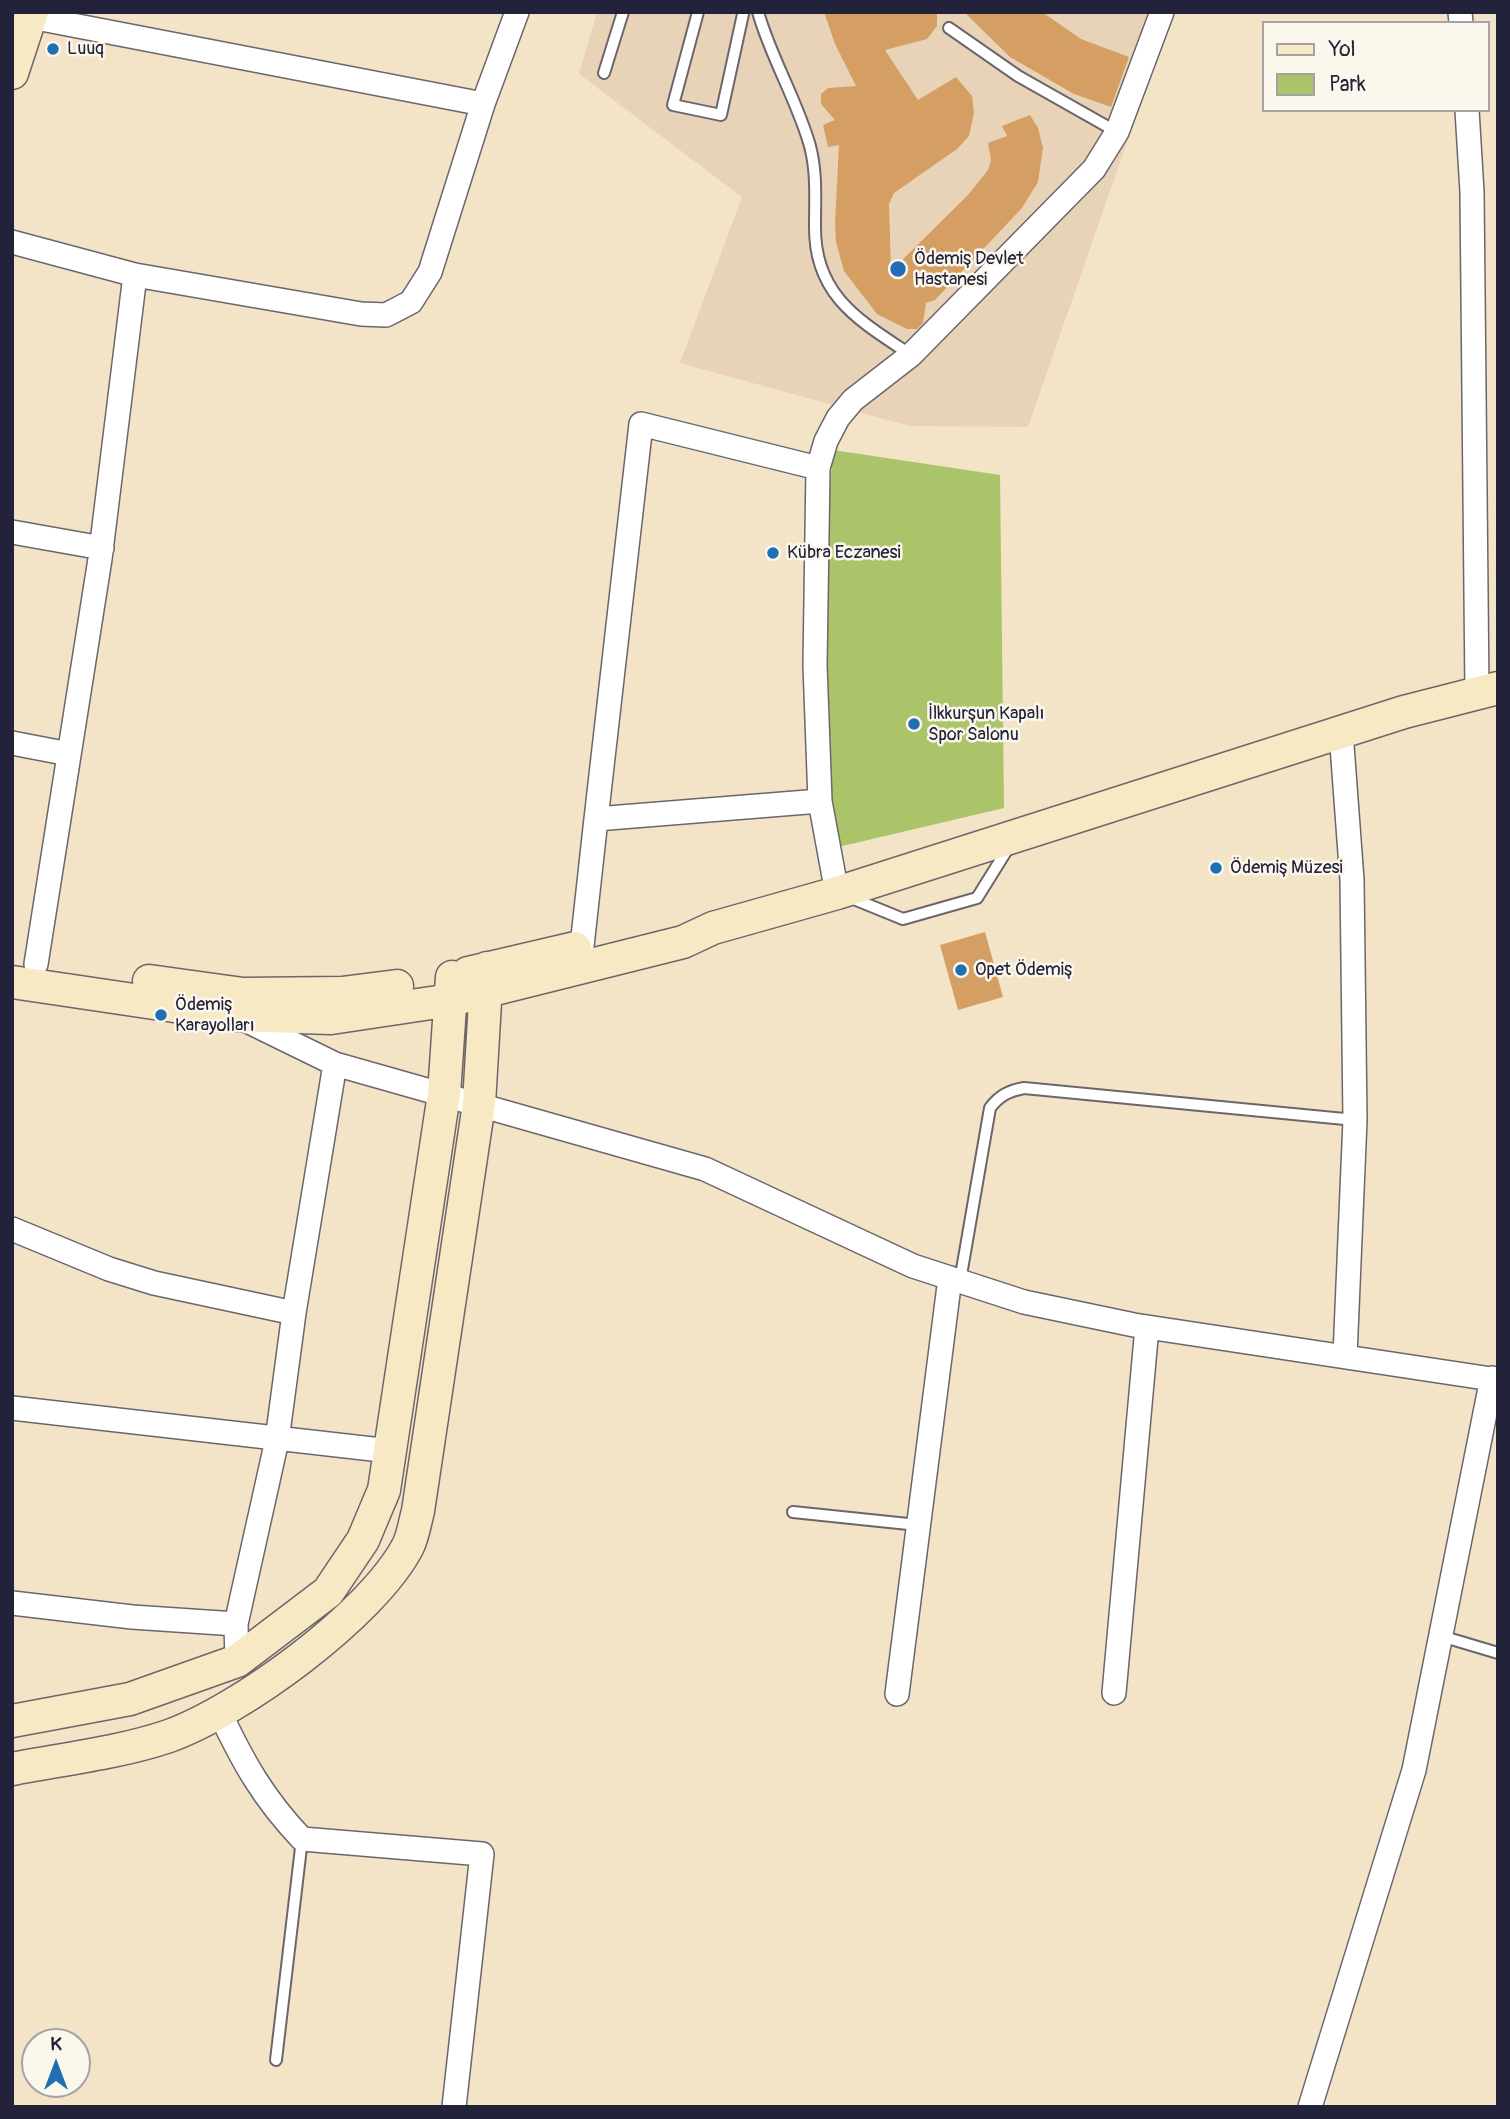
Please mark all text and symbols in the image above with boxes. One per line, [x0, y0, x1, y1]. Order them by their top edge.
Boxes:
legend [1262, 21, 1489, 112]
text: Yol [1329, 36, 1356, 63]
place label: Luuq [67, 38, 104, 60]
marker: Luuq [45, 41, 61, 57]
text: Park [1329, 71, 1366, 98]
place label: Ödemiş Devlet Hastanesi [914, 248, 1024, 290]
marker: Ödemiş Devlet Hastanesi [888, 259, 908, 279]
place label: Kübra Eczanesi [787, 542, 901, 564]
marker: Kübra Eczanesi [765, 545, 781, 561]
place label: İlkkurşun Kapalı Spor Salonu [928, 703, 1044, 746]
marker: İlkkurşun Kapalı Spor Salonu [906, 716, 922, 732]
place label: Ödemiş Müzesi [1230, 857, 1343, 879]
marker: Ödemiş Müzesi [1208, 860, 1224, 876]
place label: Opet Ödemiş [975, 959, 1072, 981]
marker: Opet Ödemiş [953, 962, 969, 978]
place label: Ödemiş Karayolları [175, 994, 255, 1036]
marker: Ödemiş Karayolları [153, 1007, 169, 1023]
north arrow [21, 2028, 91, 2098]
text: K [50, 2032, 62, 2056]

